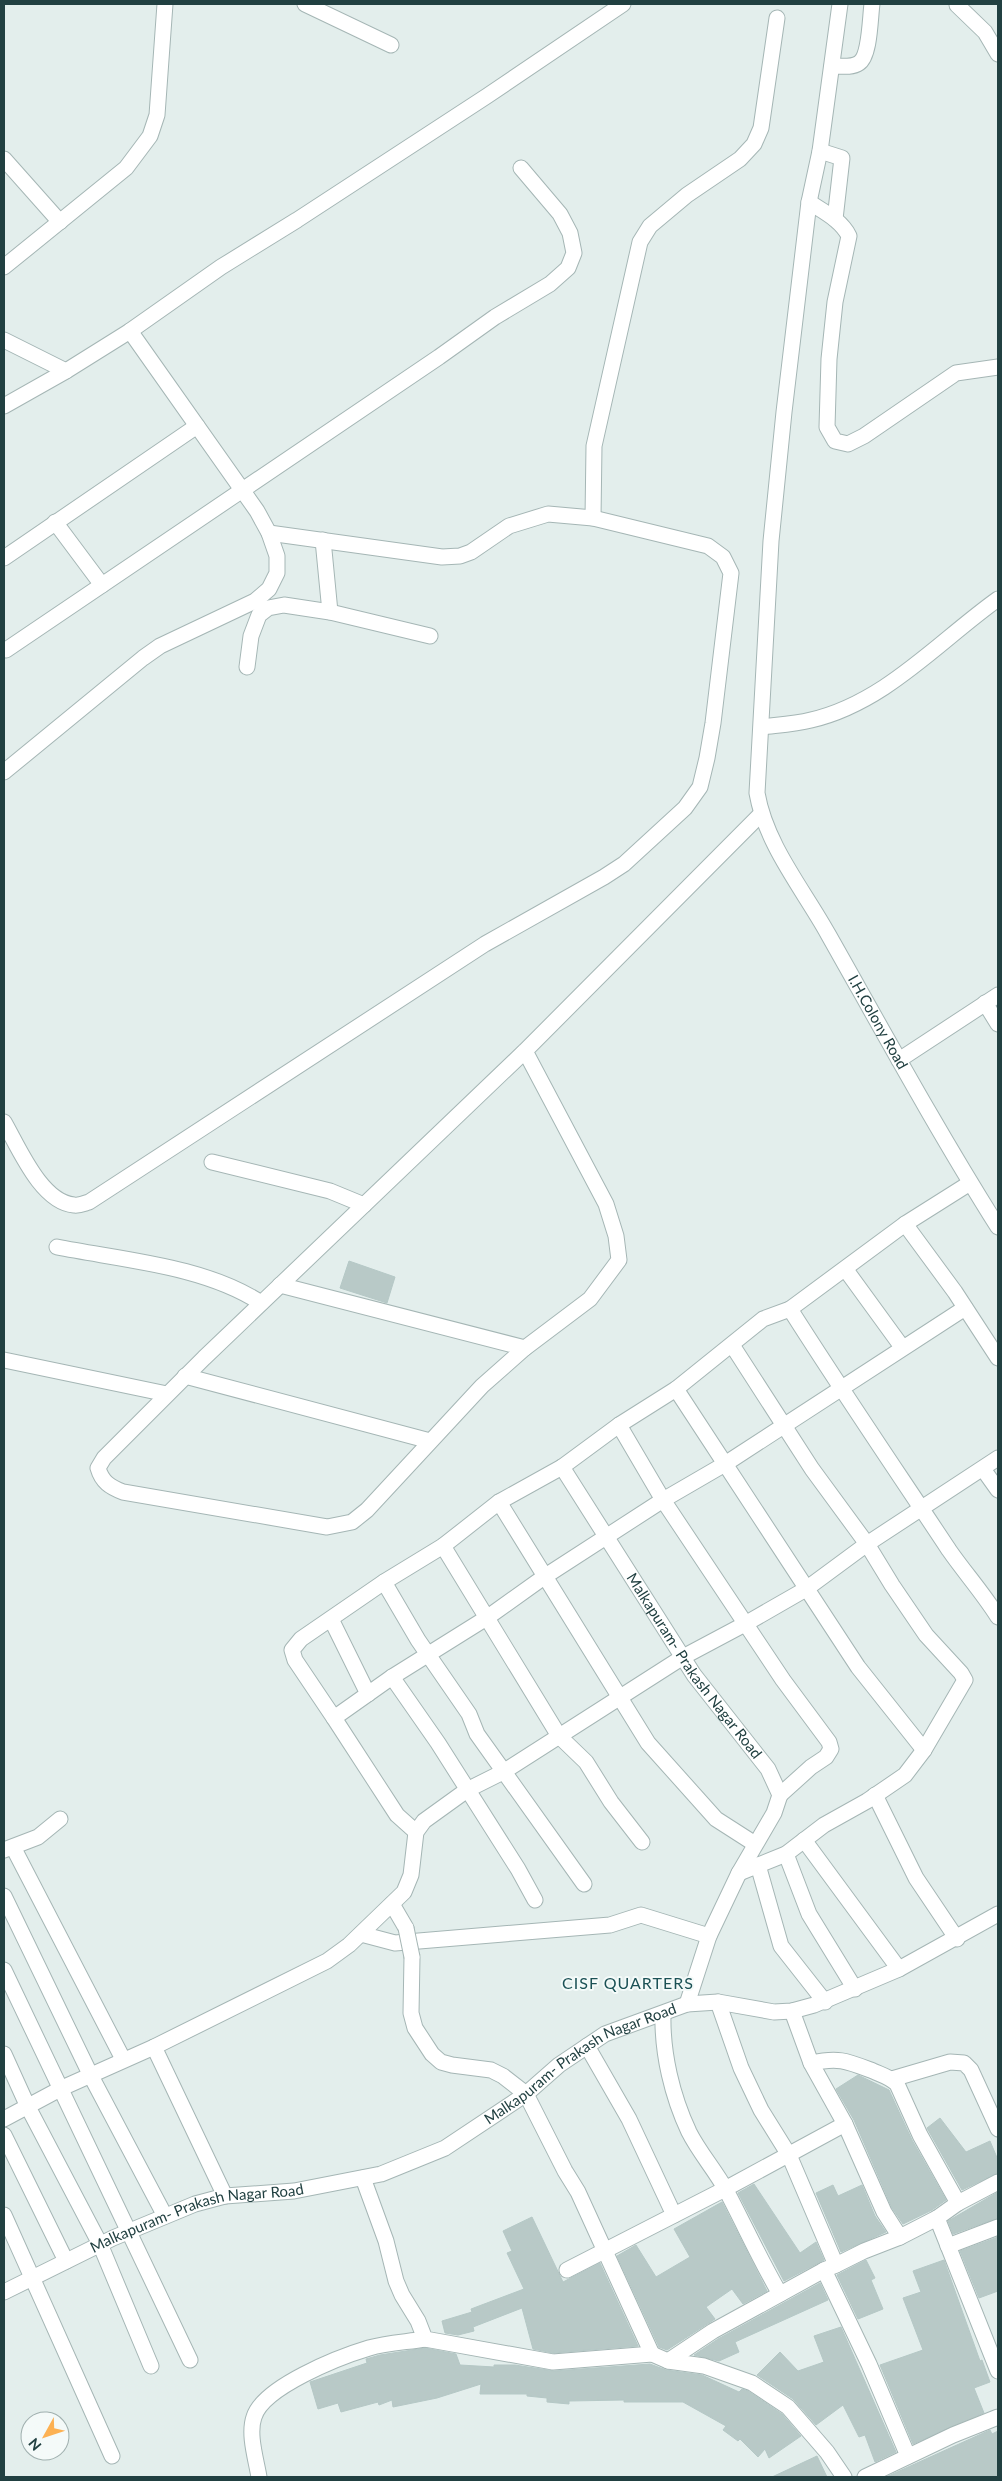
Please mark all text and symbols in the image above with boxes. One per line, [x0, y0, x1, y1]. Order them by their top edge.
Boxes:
street label: I.H.Colony Road [845, 971, 912, 1072]
street label: Malkapuram- Prakash Nagar Road [624, 1569, 766, 1762]
district label: CISF QUARTERS [562, 1973, 694, 1992]
street label: Malkapuram- Prakash Nagar Road [480, 1999, 679, 2127]
street label: Malkapuram- Prakash Nagar Road [87, 2179, 305, 2256]
north arrow [20, 2411, 70, 2461]
text: N [25, 2435, 45, 2454]

